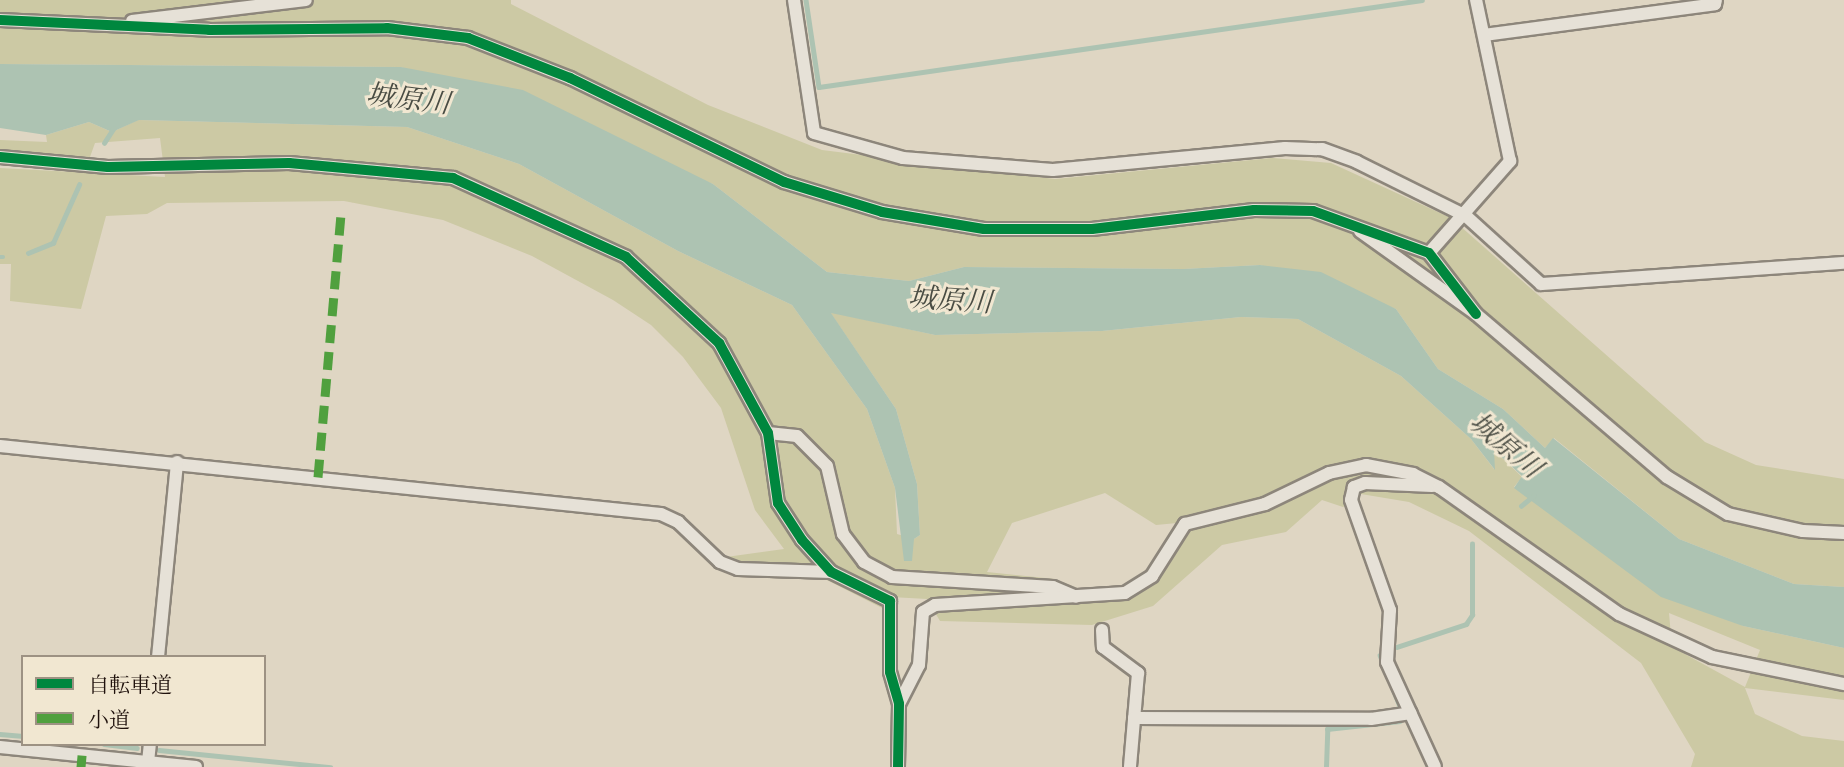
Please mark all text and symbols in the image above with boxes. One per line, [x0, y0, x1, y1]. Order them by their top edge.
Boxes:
water label: 城原川 [364, 78, 452, 122]
water label: 城原川 [907, 281, 993, 321]
water label: 城原川 [1462, 406, 1548, 486]
legend [21, 655, 266, 746]
text: 自転車道 [88, 673, 172, 699]
text: 小道 [88, 708, 130, 734]

